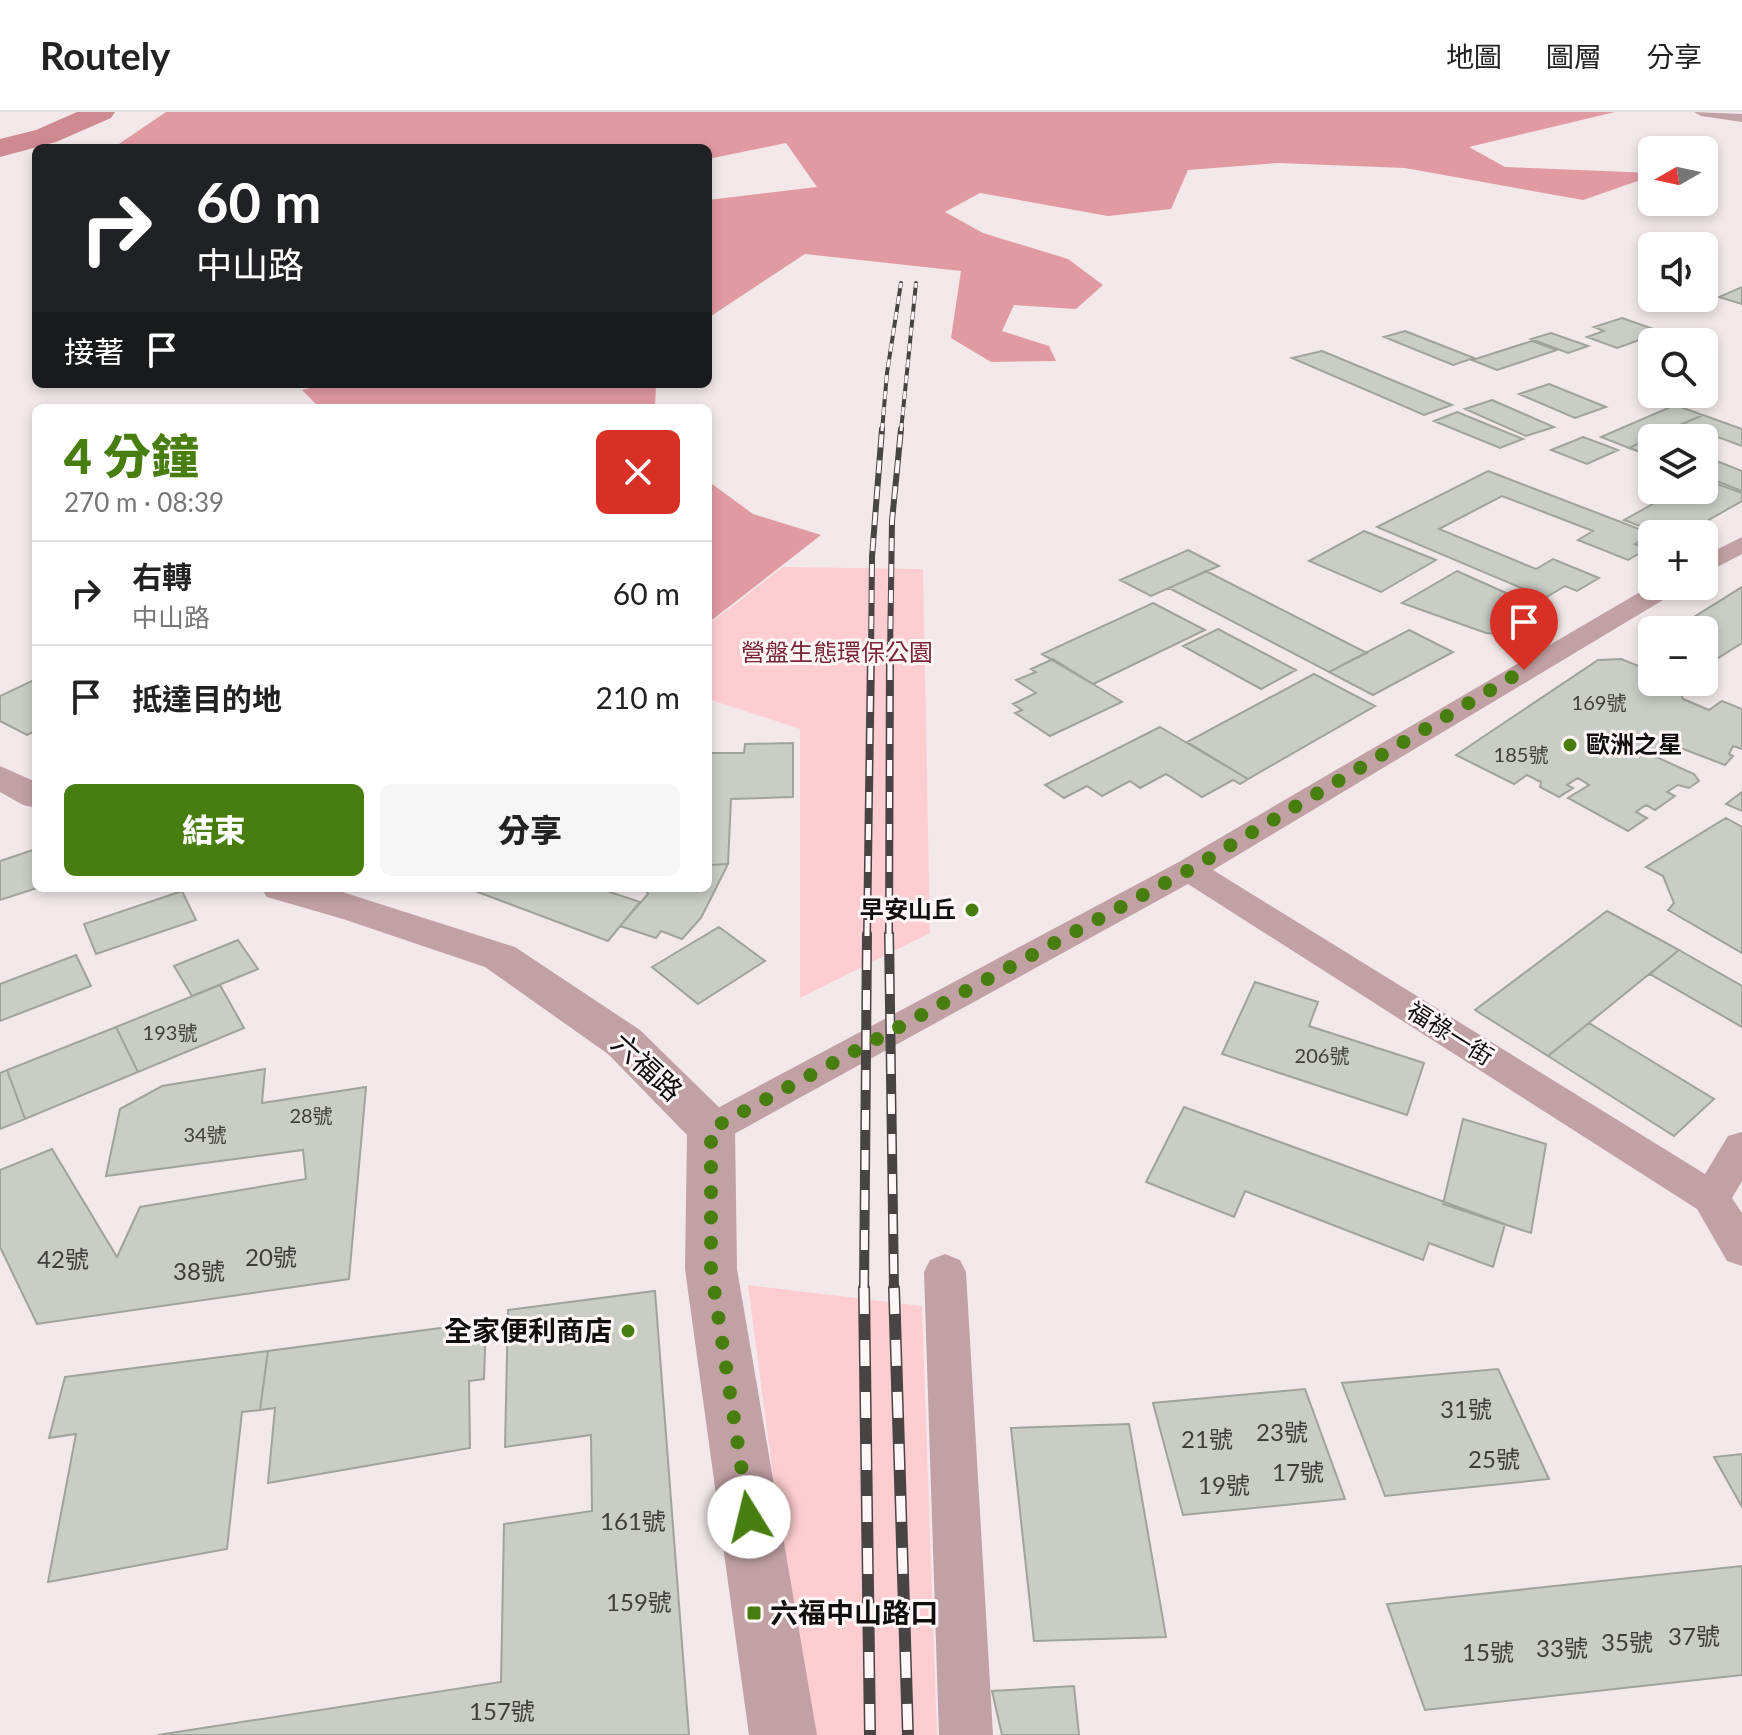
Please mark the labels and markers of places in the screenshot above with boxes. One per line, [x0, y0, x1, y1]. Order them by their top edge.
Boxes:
pin [1490, 588, 1558, 670]
place label: 歐洲之星 [1586, 729, 1682, 758]
marker: 歐洲之星 [1561, 736, 1579, 754]
place label: 早安山丘 [860, 894, 956, 923]
marker: 早安山丘 [963, 901, 981, 919]
place label: 全家便利商店 [444, 1313, 612, 1347]
marker: 全家便利商店 [619, 1322, 637, 1340]
place label: 六福中山路口 [770, 1595, 938, 1629]
marker: 六福中山路口 [745, 1604, 763, 1622]

